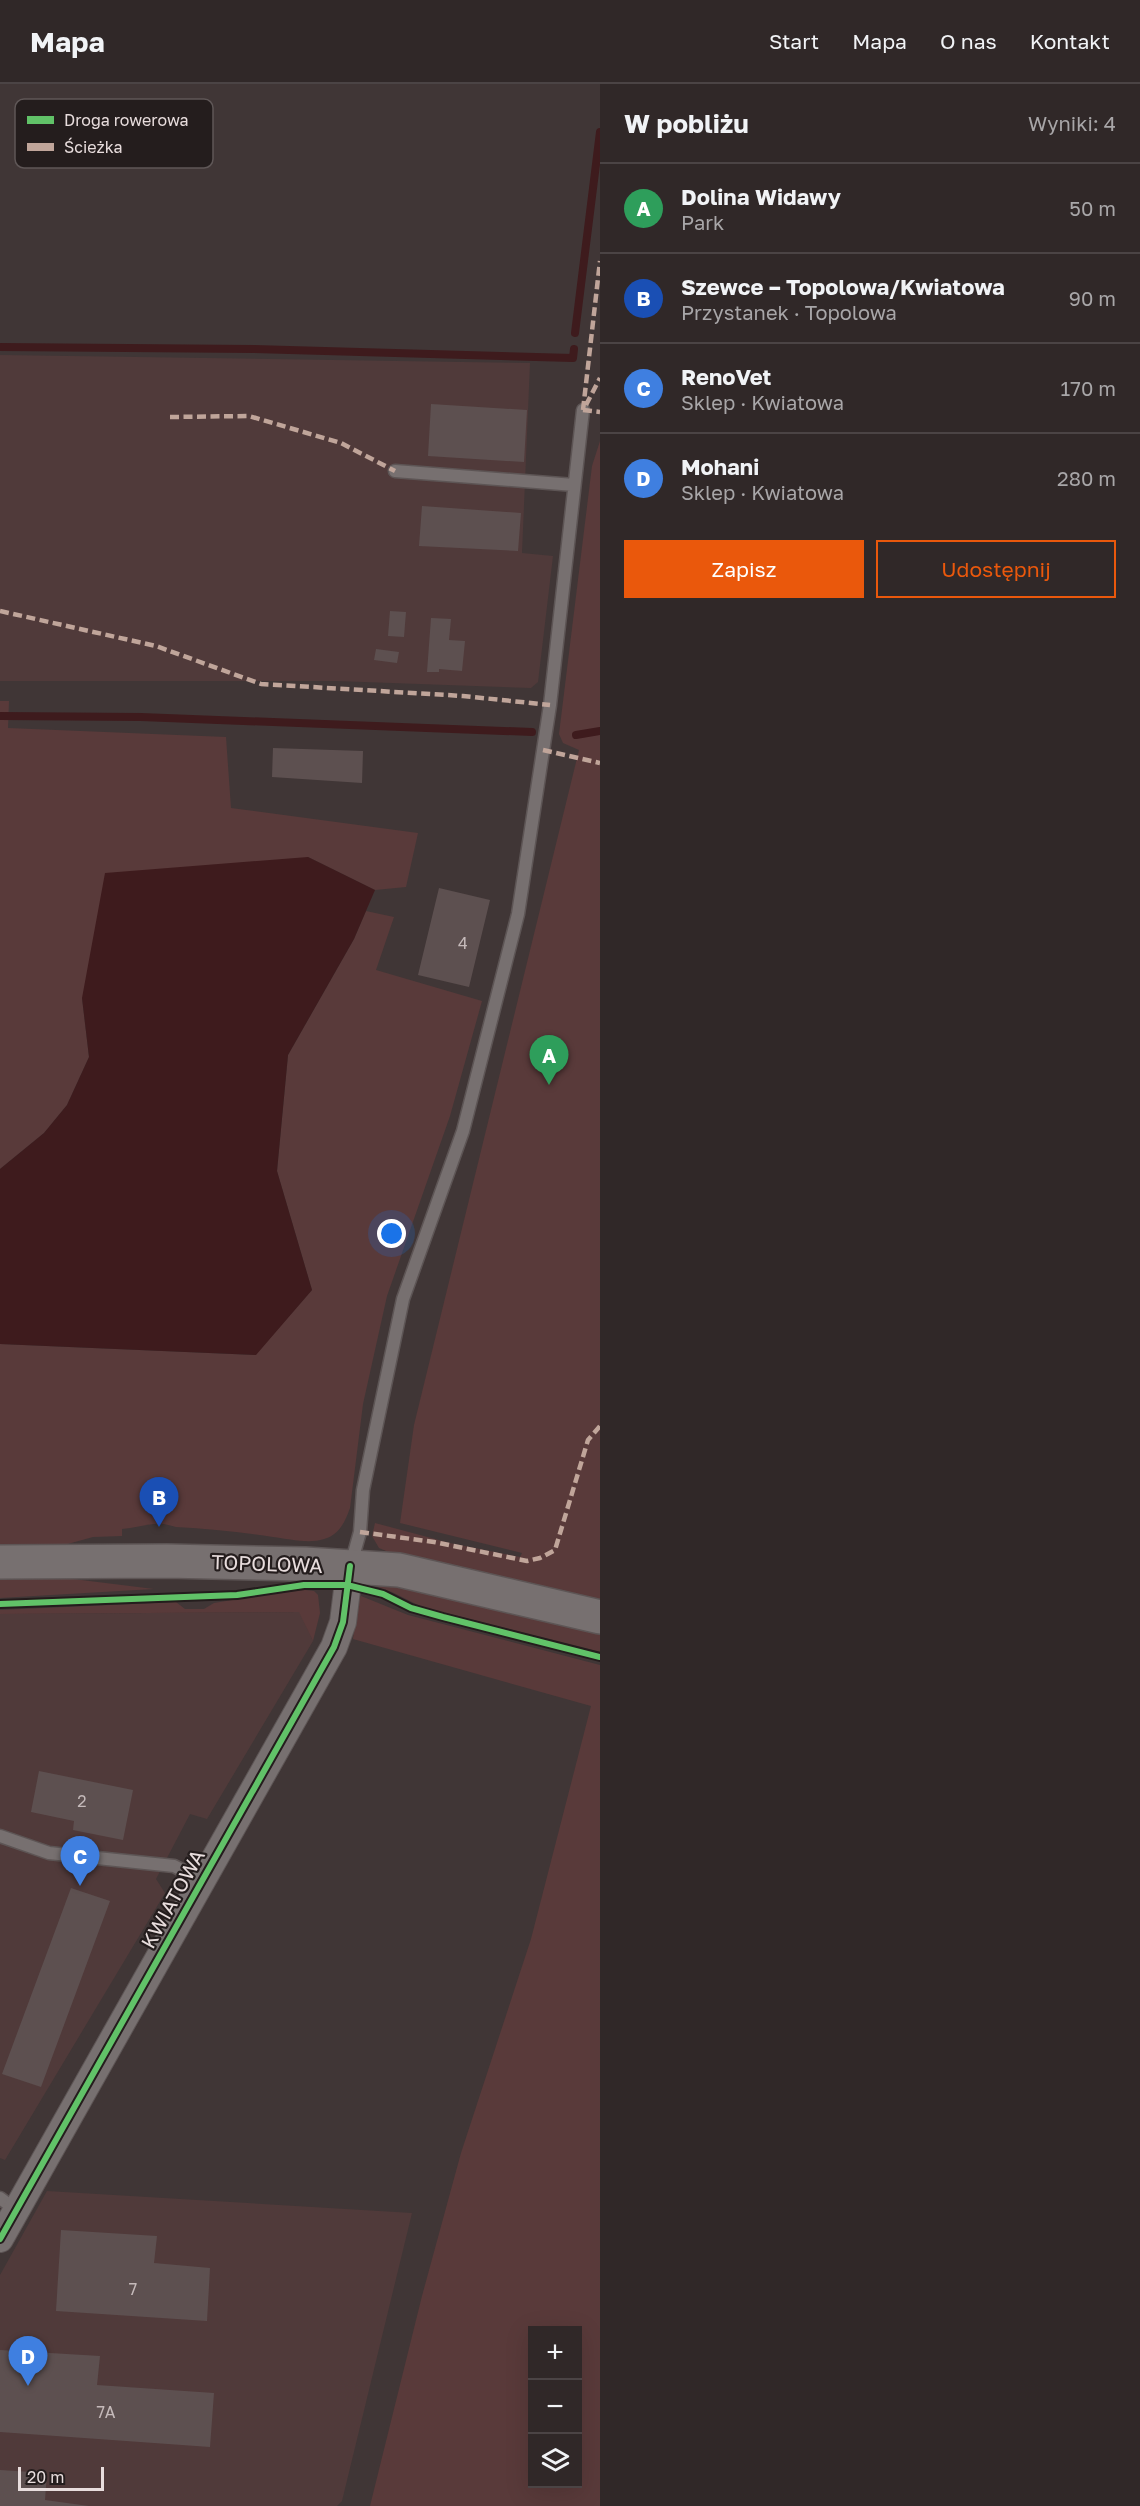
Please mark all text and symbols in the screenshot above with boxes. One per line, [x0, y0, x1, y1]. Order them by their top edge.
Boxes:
text: Mapa [30, 25, 105, 58]
text: Start [769, 28, 819, 54]
text: Mapa [852, 28, 907, 54]
text: O nas [940, 28, 997, 54]
text: Kontakt [1030, 28, 1110, 54]
legend [15, 99, 213, 168]
text: W pobliżu [624, 108, 749, 139]
text: Droga rowerowa [64, 110, 189, 130]
text: Wyniki: 4 [1028, 111, 1116, 135]
text: Ścieżka [64, 137, 123, 157]
text: Dolina Widawy [681, 183, 841, 210]
text: A [636, 196, 651, 220]
text: 50 m [1069, 196, 1116, 220]
text: Park [681, 210, 724, 234]
text: Szewce – Topolowa/Kwiatowa [681, 273, 1005, 300]
text: B [636, 286, 651, 310]
text: 90 m [1069, 286, 1116, 310]
text: Przystanek · Topolowa [681, 300, 897, 324]
text: RenoVet [681, 363, 771, 390]
text: C [636, 376, 651, 400]
text: 170 m [1061, 376, 1116, 400]
text: Sklep · Kwiatowa [681, 390, 844, 414]
text: Mohani [681, 453, 759, 480]
text: D [636, 466, 651, 490]
text: 280 m [1057, 466, 1116, 490]
text: Sklep · Kwiatowa [681, 480, 844, 504]
button: Zapisz [624, 540, 864, 598]
button: Udostępnij [876, 540, 1116, 598]
house number: 4 [458, 933, 468, 953]
pin: A [530, 1036, 568, 1085]
your location [377, 1219, 406, 1248]
pin: B [140, 1478, 178, 1527]
street label: TOPOLOWA [211, 1549, 323, 1577]
house number: 2 [77, 1791, 87, 1811]
pin: C [60, 1836, 100, 1886]
street label: KWIATOWA [135, 1845, 209, 1952]
house number: 7 [129, 2279, 137, 2299]
map controls [528, 2326, 582, 2488]
button: + [528, 2326, 582, 2380]
pin: D [9, 2336, 48, 2386]
button: − [528, 2380, 582, 2434]
house number: 7A [96, 2402, 116, 2422]
button: layers [528, 2434, 582, 2488]
scale bar [18, 2464, 104, 2492]
text: 20 m [27, 2467, 64, 2487]

